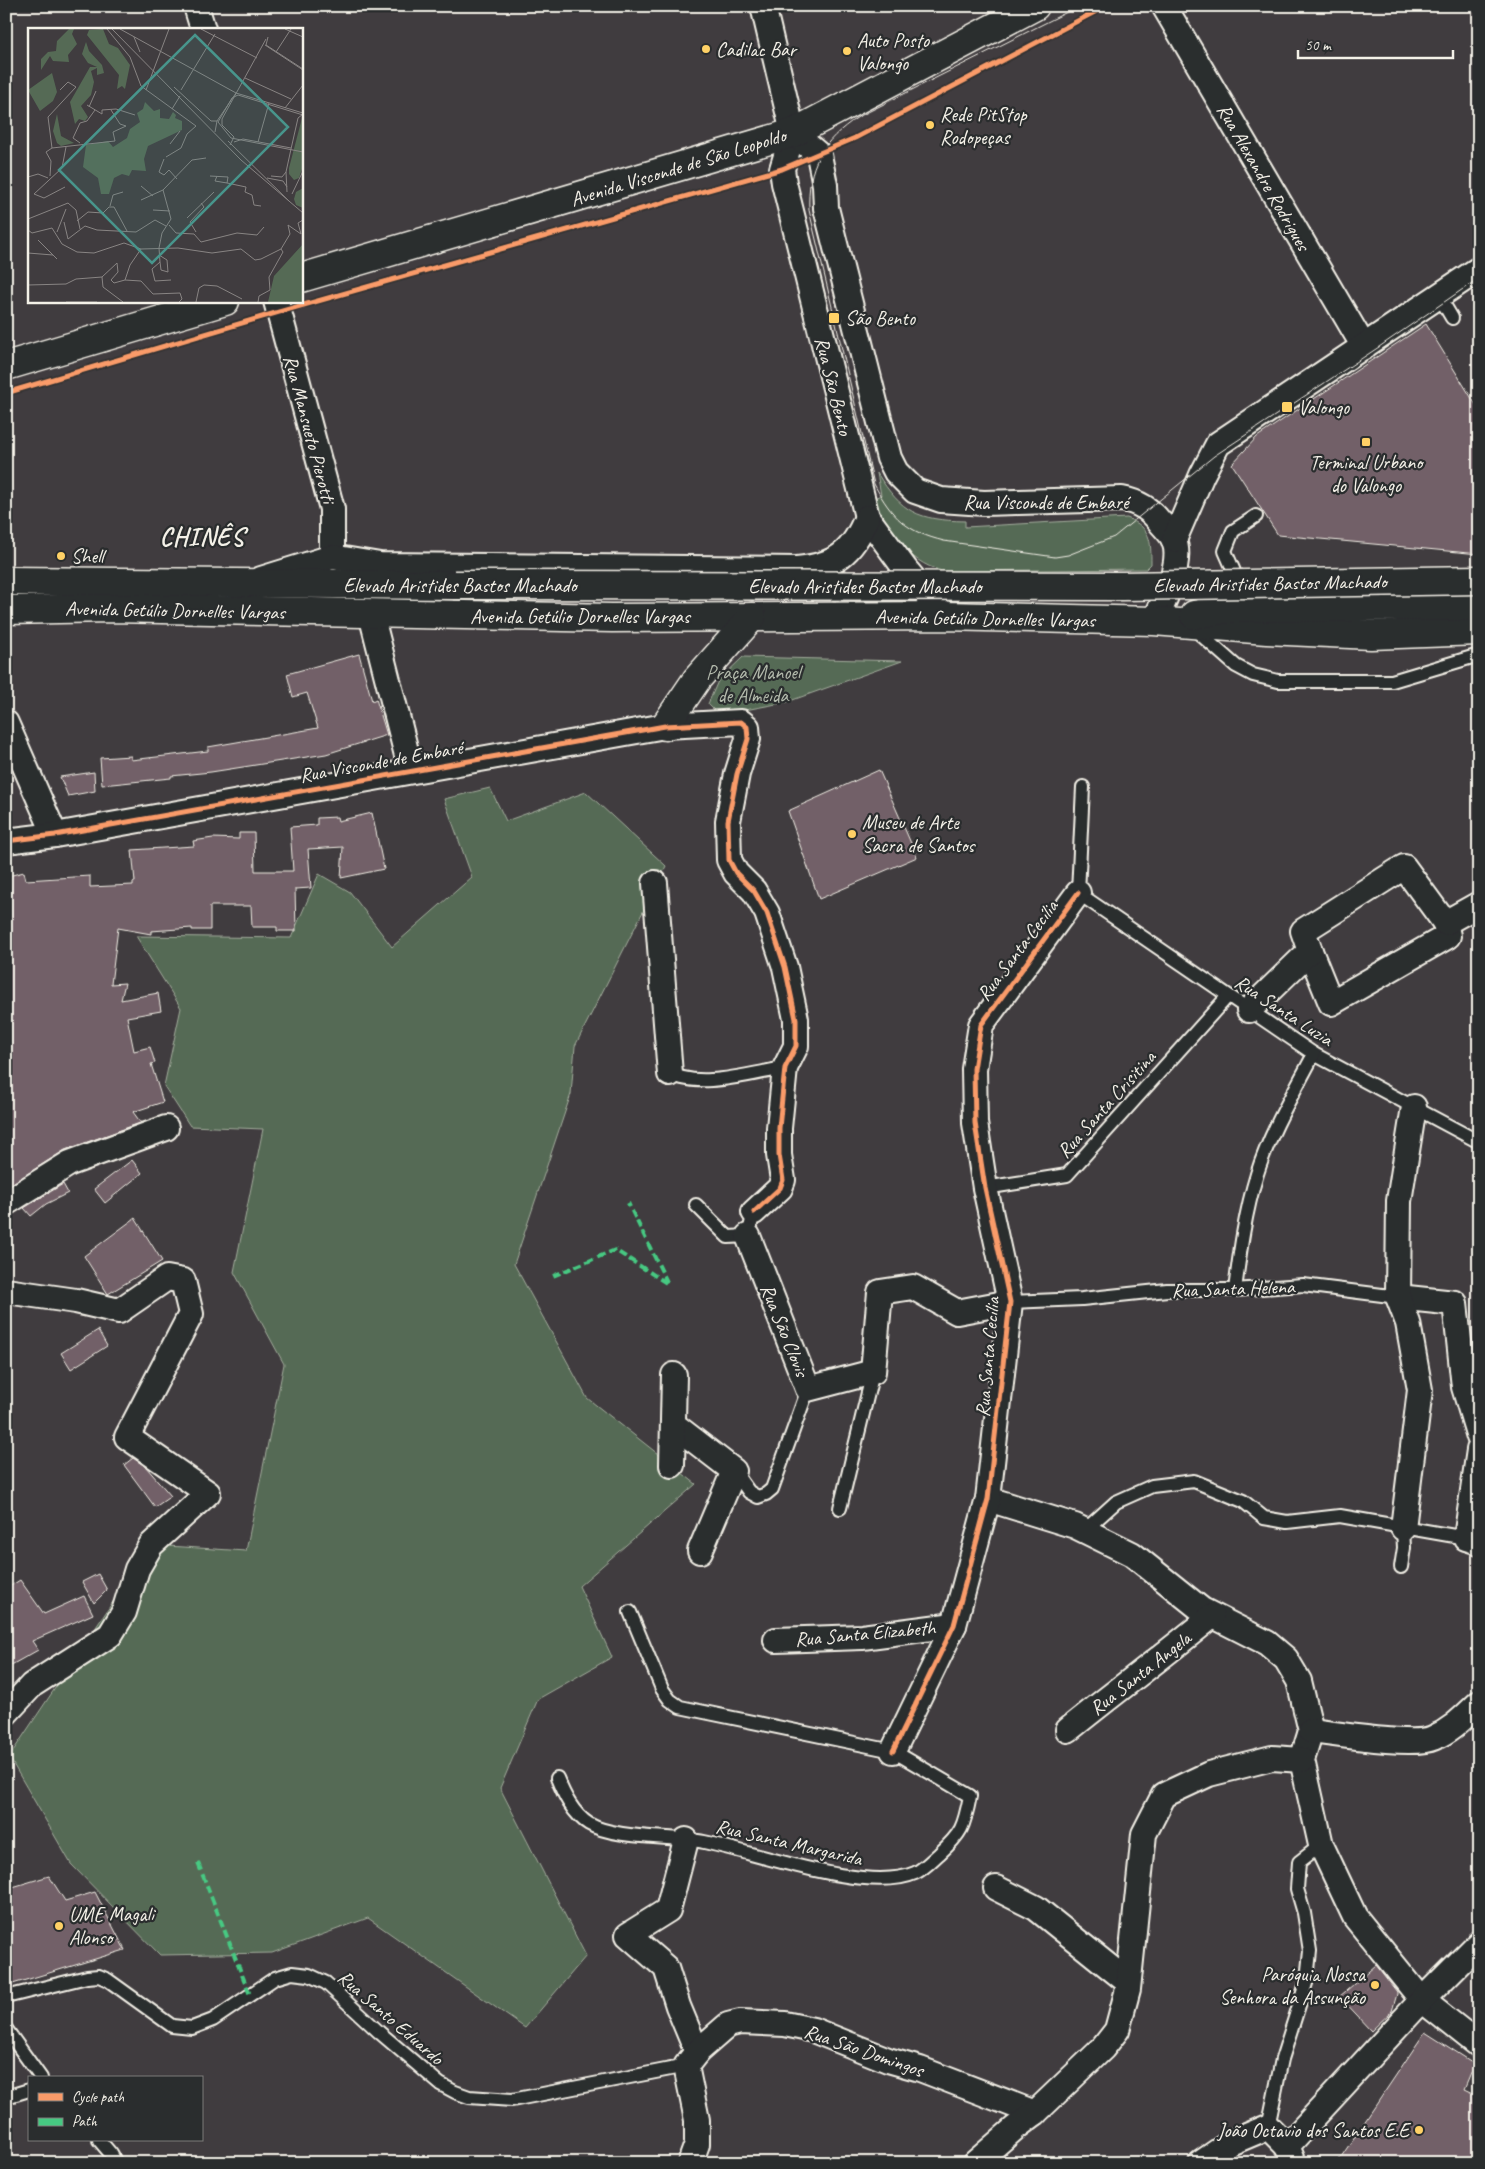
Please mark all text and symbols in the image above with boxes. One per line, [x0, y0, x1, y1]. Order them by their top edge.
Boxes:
inset map [28, 28, 302, 302]
place label: Auto Posto Valongo [857, 28, 930, 76]
scale bar [1298, 28, 1452, 60]
text: 50 m [1305, 36, 1332, 55]
place label: Cadilac Bar [716, 37, 798, 62]
marker: Cadilac Bar [700, 43, 712, 55]
marker: Auto Posto Valongo [841, 45, 853, 57]
street label: Rua Alexandre Rodrigues [1211, 99, 1317, 257]
place label: Rede PitStop Rodopeças [940, 102, 1028, 150]
marker: Rede PitStop Rodopeças [924, 119, 936, 131]
street label: Avenida Visconde de São Leopoldo [567, 122, 791, 212]
place label: São Bento [845, 306, 916, 331]
marker: São Bento [827, 311, 841, 325]
street label: Rua São Bento [809, 334, 858, 439]
street label: Rua Mansueto Pierotti [278, 352, 342, 508]
place label: Valongo [1298, 395, 1350, 420]
marker: Valongo [1280, 400, 1294, 414]
marker: Terminal Urbano do Valongo [1360, 436, 1372, 448]
place label: Terminal Urbano do Valongo [1310, 450, 1424, 498]
street label: Rua Visconde de Embaré [964, 490, 1132, 515]
district label: CHINÊS [160, 521, 249, 553]
place label: Shell [71, 544, 107, 569]
marker: Shell [55, 550, 67, 562]
street label: Elevado Aristides Bastos Machado [1153, 569, 1389, 598]
street label: Elevado Aristides Bastos Machado [343, 573, 579, 598]
street label: Elevado Aristides Bastos Machado [748, 574, 984, 599]
street label: Avenida Getúlio Dornelles Vargas [65, 596, 287, 625]
street label: Avenida Getúlio Dornelles Vargas [470, 604, 692, 629]
street label: Avenida Getúlio Dornelles Vargas [875, 604, 1097, 633]
park label: Praça Manoel de Almeida [706, 660, 804, 708]
street label: Rua Visconde de Embaré [298, 734, 468, 788]
place label: Museu de Arte Sacra de Santos [862, 810, 977, 858]
marker: Museu de Arte Sacra de Santos [846, 828, 858, 840]
street label: Rua Santa Cecília [971, 893, 1065, 1006]
street label: Rua Santa Luzia [1230, 969, 1339, 1052]
street label: Rua Santa Crisitina [1052, 1044, 1162, 1163]
street label: Rua Santa Helena [1171, 1274, 1296, 1303]
street label: Rua São Clovis [755, 1280, 815, 1382]
street label: Rua Santa Cecília [970, 1294, 1005, 1418]
street label: Rua Santa Elizabeth [794, 1615, 938, 1652]
street label: Rua Santa Angela [1085, 1625, 1197, 1721]
street label: Rua Santa Margarida [713, 1814, 866, 1872]
place label: UME Magali Alonso [69, 1902, 156, 1950]
marker: UME Magali Alonso [53, 1920, 65, 1932]
place label: Paróquia Nossa Senhora da Assunção [1219, 1962, 1367, 2010]
street label: Rua Santo Eduardo [333, 1965, 449, 2071]
marker: Paróquia Nossa Senhora da Assunção [1369, 1979, 1381, 1991]
street label: Rua São Domingos [801, 2018, 929, 2083]
legend [28, 2076, 202, 2142]
text: Cycle path [72, 2088, 124, 2107]
text: Path [72, 2112, 98, 2131]
place label: João Octavio dos Santos E.E [1217, 2118, 1411, 2143]
marker: João Octavio dos Santos E.E [1413, 2124, 1425, 2136]

